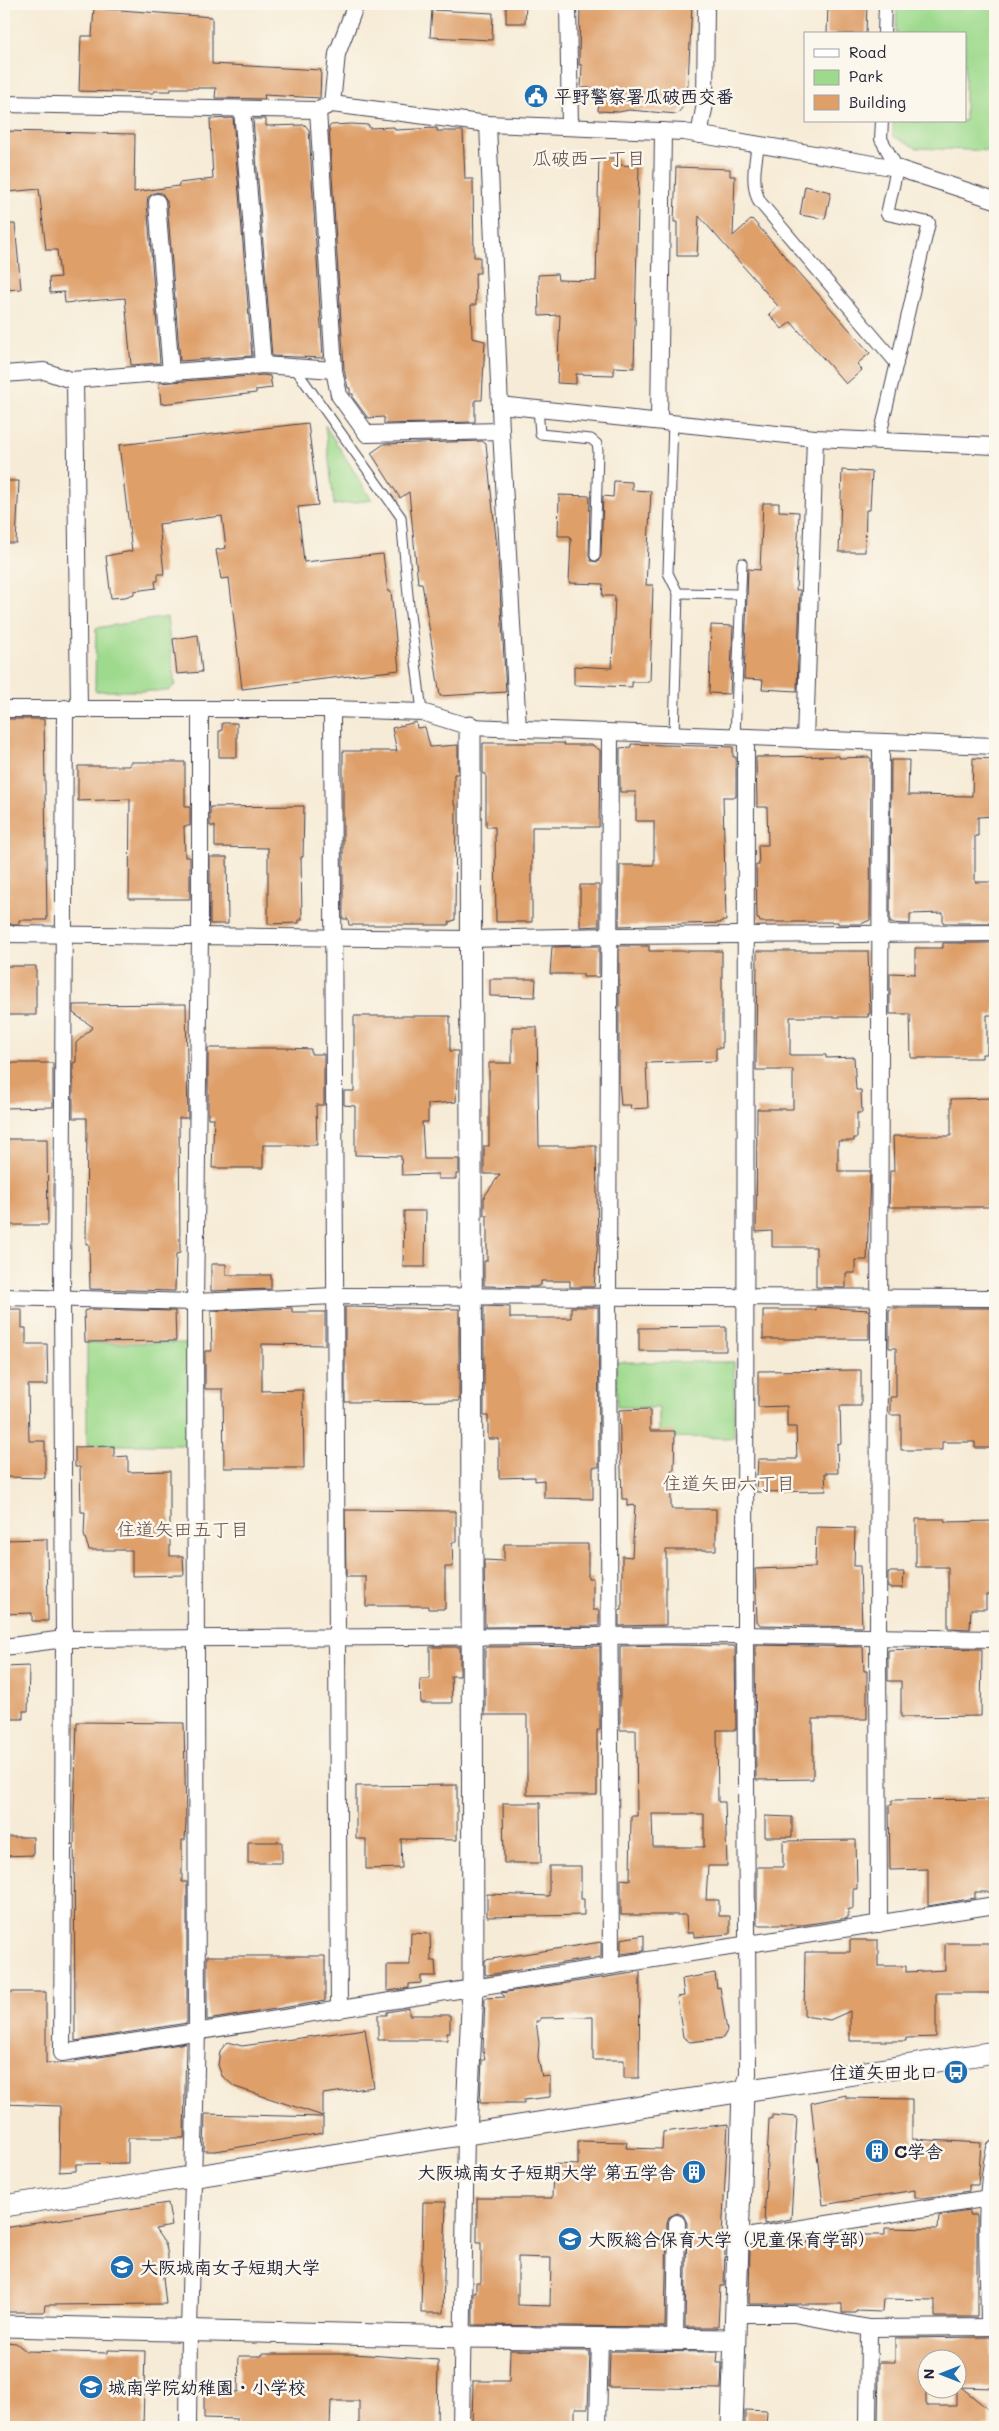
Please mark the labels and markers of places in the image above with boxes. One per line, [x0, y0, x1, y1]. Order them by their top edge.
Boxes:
public building icon: 平野警察署瓜破西交番 [523, 83, 549, 109]
place label: 平野警察署瓜破西交番 [554, 84, 734, 108]
bus stop icon: 住道矢田北口 [943, 2059, 969, 2085]
place label: 住道矢田北口 [830, 2060, 938, 2084]
building icon: C学舎 [864, 2138, 890, 2164]
place label: C学舎 [894, 2139, 943, 2163]
building icon: 大阪城南女子短期大学 第五学舎 [681, 2159, 707, 2185]
place label: 大阪城南女子短期大学 第五学舎 [418, 2160, 676, 2184]
school or university icon: 大阪総合保育大学（児童保育学部） [557, 2226, 583, 2252]
place label: 大阪総合保育大学（児童保育学部） [588, 2227, 876, 2251]
school or university icon: 大阪城南女子短期大学 [109, 2254, 135, 2280]
place label: 大阪城南女子短期大学 [140, 2255, 320, 2279]
school or university icon: 城南学院幼稚園・小学校 [78, 2374, 104, 2400]
place label: 城南学院幼稚園・小学校 [108, 2375, 306, 2399]

